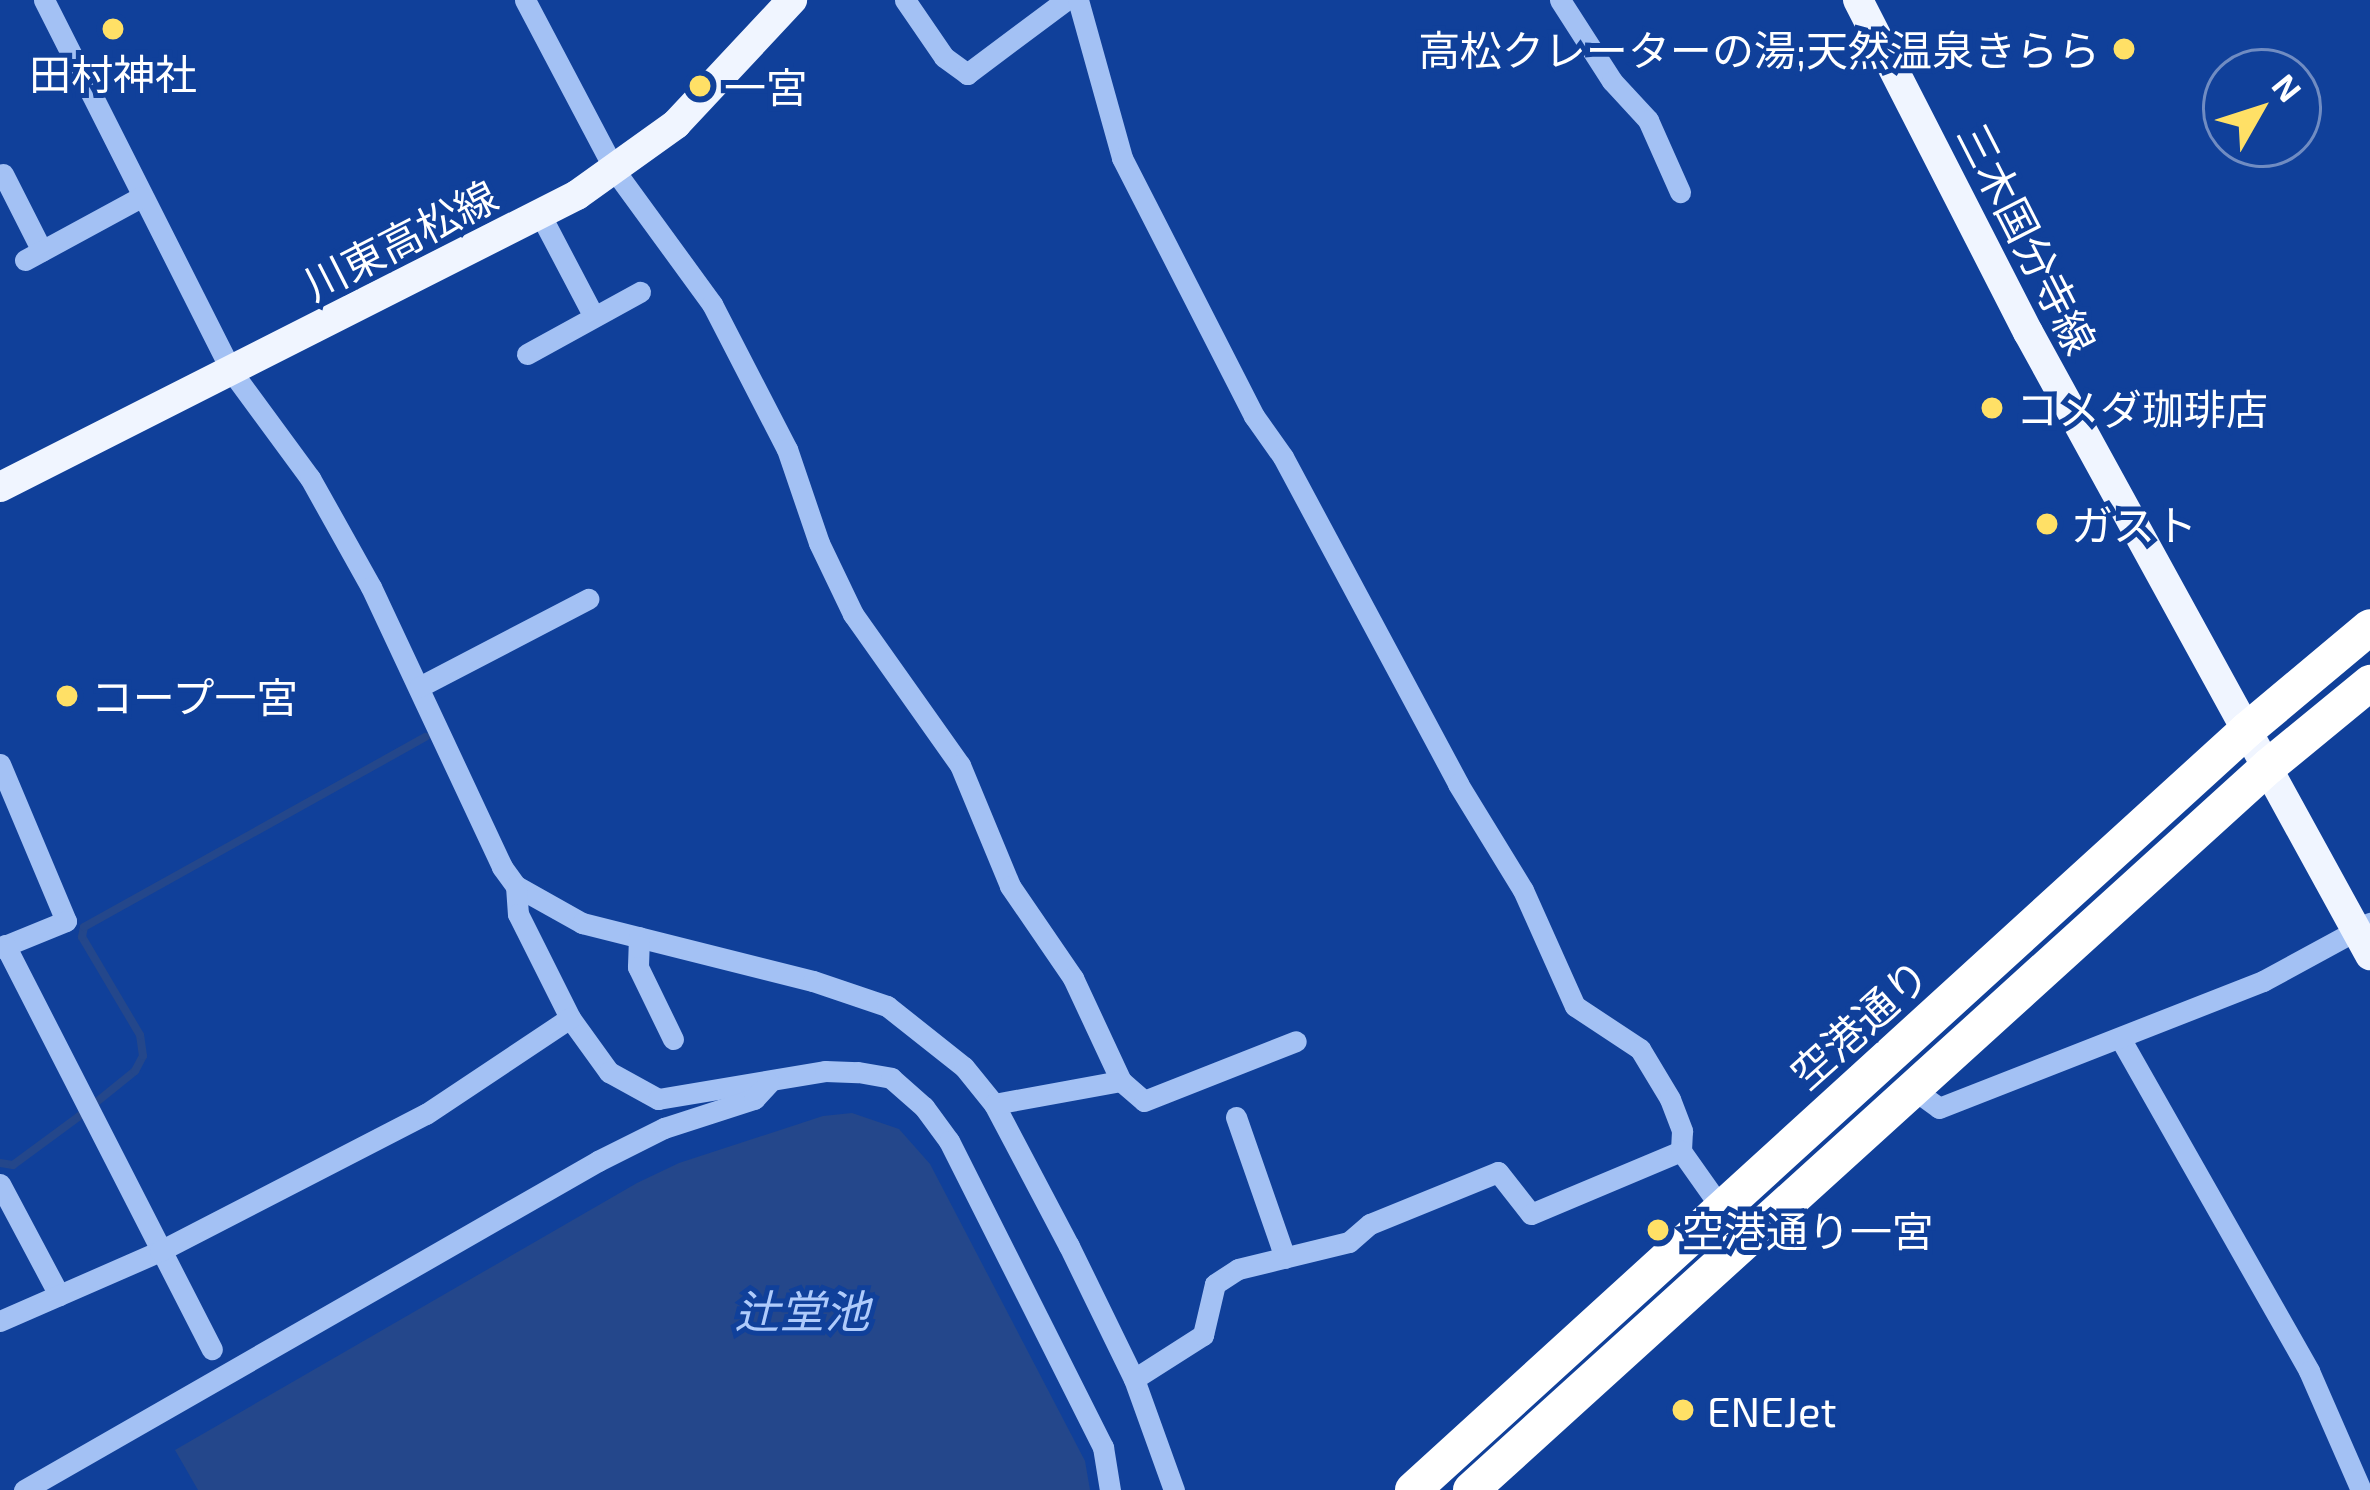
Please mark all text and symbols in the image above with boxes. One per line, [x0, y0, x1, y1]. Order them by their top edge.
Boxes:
marker: 田村神社 [100, 16, 126, 42]
place label: 高松クレーターの湯;天然温泉きらら [1418, 24, 2100, 74]
marker: 高松クレーターの湯;天然温泉きらら [2111, 36, 2137, 62]
place label: 田村神社 [29, 48, 197, 98]
north arrow [2202, 48, 2322, 168]
place label: 一宮 [724, 61, 808, 111]
text: N [2265, 65, 2311, 109]
marker: 一宮 [687, 73, 713, 99]
street label: 三木国分寺線 [1948, 114, 2108, 362]
street label: 川東高松線 [295, 169, 505, 309]
place label: コメダ珈琲店 [2016, 383, 2268, 433]
marker: コメダ珈琲店 [1979, 395, 2005, 421]
place label: ガスト [2071, 499, 2197, 549]
marker: ガスト [2034, 511, 2060, 537]
place label: コープ一宮 [91, 671, 301, 721]
marker: コープ一宮 [54, 683, 80, 709]
street label: 空港通り [1780, 948, 1938, 1098]
place label: 空港通り一宮 [1682, 1205, 1934, 1255]
marker: 空港通り一宮 [1645, 1217, 1671, 1243]
water label: 辻堂池 [735, 1284, 869, 1338]
place label: ENEJet [1707, 1385, 1836, 1435]
marker: ENEJet [1670, 1397, 1696, 1423]

